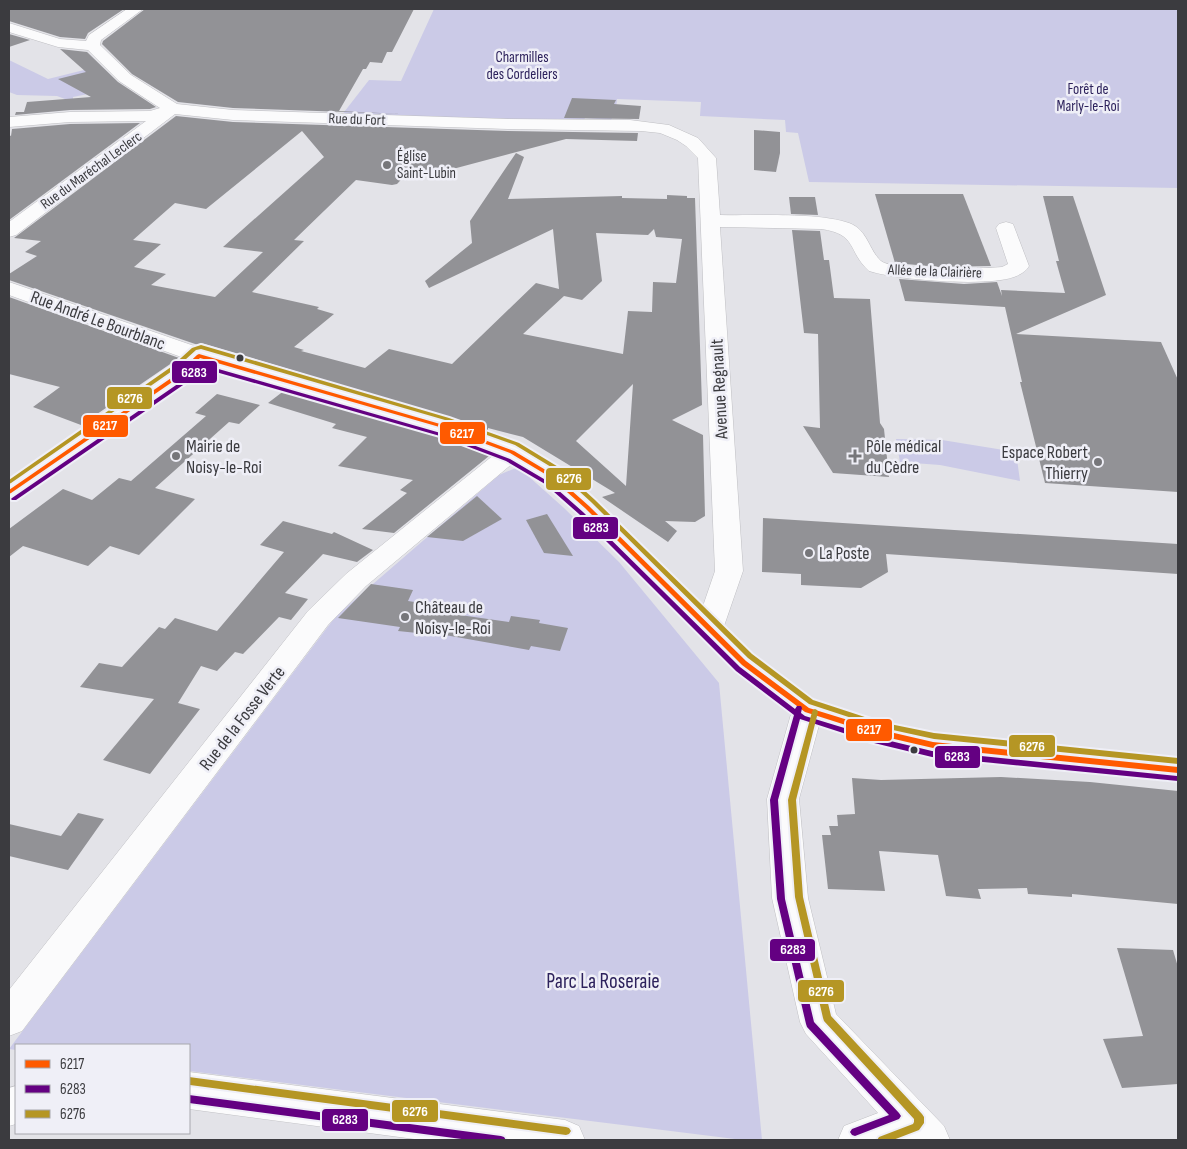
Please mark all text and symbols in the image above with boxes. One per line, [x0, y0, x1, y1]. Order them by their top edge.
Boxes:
park label: Charmilles des Cordeliers [486, 48, 558, 84]
park label: Forêt de Marly-le-Roi [1056, 80, 1120, 116]
street label: Rue du Fort [328, 109, 386, 130]
street label: Rue du Maréchal Leclerc [37, 127, 146, 214]
place label: Église Saint-Lubin [397, 147, 456, 183]
marker: Église Saint-Lubin [381, 159, 393, 171]
street label: Allée de la Clairière [887, 260, 982, 283]
street label: Rue André Le Bourblanc [28, 286, 168, 355]
street label: Avenue Regnault [706, 338, 733, 441]
unlabelled marker [235, 353, 245, 363]
line badge: 6283 [171, 360, 218, 384]
text: 6283 [181, 364, 207, 381]
line badge: 6276 [106, 386, 153, 410]
text: 6276 [117, 390, 143, 407]
line badge: 6217 [82, 414, 129, 438]
text: 6217 [93, 417, 118, 434]
line badge: 6217 [439, 421, 486, 445]
text: 6217 [450, 425, 475, 442]
place label: Mairie de Noisy-le-Roi [186, 436, 262, 478]
place label: Pôle médical du Cèdre [866, 436, 941, 478]
place label: Espace Robert Thierry [1001, 442, 1089, 484]
marker: Pôle médical du Cèdre [848, 449, 862, 463]
marker: Mairie de Noisy-le-Roi [170, 450, 182, 462]
marker: Espace Robert Thierry [1092, 456, 1104, 468]
line badge: 6276 [545, 467, 592, 491]
text: 6276 [556, 470, 582, 487]
line badge: 6283 [572, 516, 619, 540]
text: 6283 [583, 519, 609, 536]
place label: La Poste [819, 543, 870, 564]
marker: La Poste [803, 547, 815, 559]
place label: Château de Noisy-le-Roi [415, 597, 491, 639]
marker: Château de Noisy-le-Roi [399, 611, 411, 623]
street label: Rue de la Fosse Verte [195, 662, 290, 775]
line badge: 6217 [845, 718, 893, 742]
text: 6217 [857, 721, 882, 738]
line badge: 6276 [1008, 734, 1056, 758]
text: 6276 [1019, 738, 1045, 755]
unlabelled marker [909, 745, 919, 755]
line badge: 6283 [934, 745, 981, 769]
text: 6283 [944, 748, 970, 765]
line badge: 6283 [769, 938, 816, 962]
text: 6283 [780, 941, 806, 958]
park label: Parc La Roseraie [546, 969, 660, 994]
line badge: 6276 [797, 979, 845, 1003]
text: 6276 [808, 983, 834, 1000]
legend [15, 1044, 190, 1134]
text: 6217 [60, 1055, 84, 1074]
text: 6283 [60, 1080, 86, 1099]
line badge: 6276 [391, 1099, 439, 1123]
text: 6276 [402, 1103, 428, 1120]
text: 6276 [60, 1105, 85, 1124]
line badge: 6283 [321, 1108, 369, 1132]
text: 6283 [332, 1111, 358, 1128]

